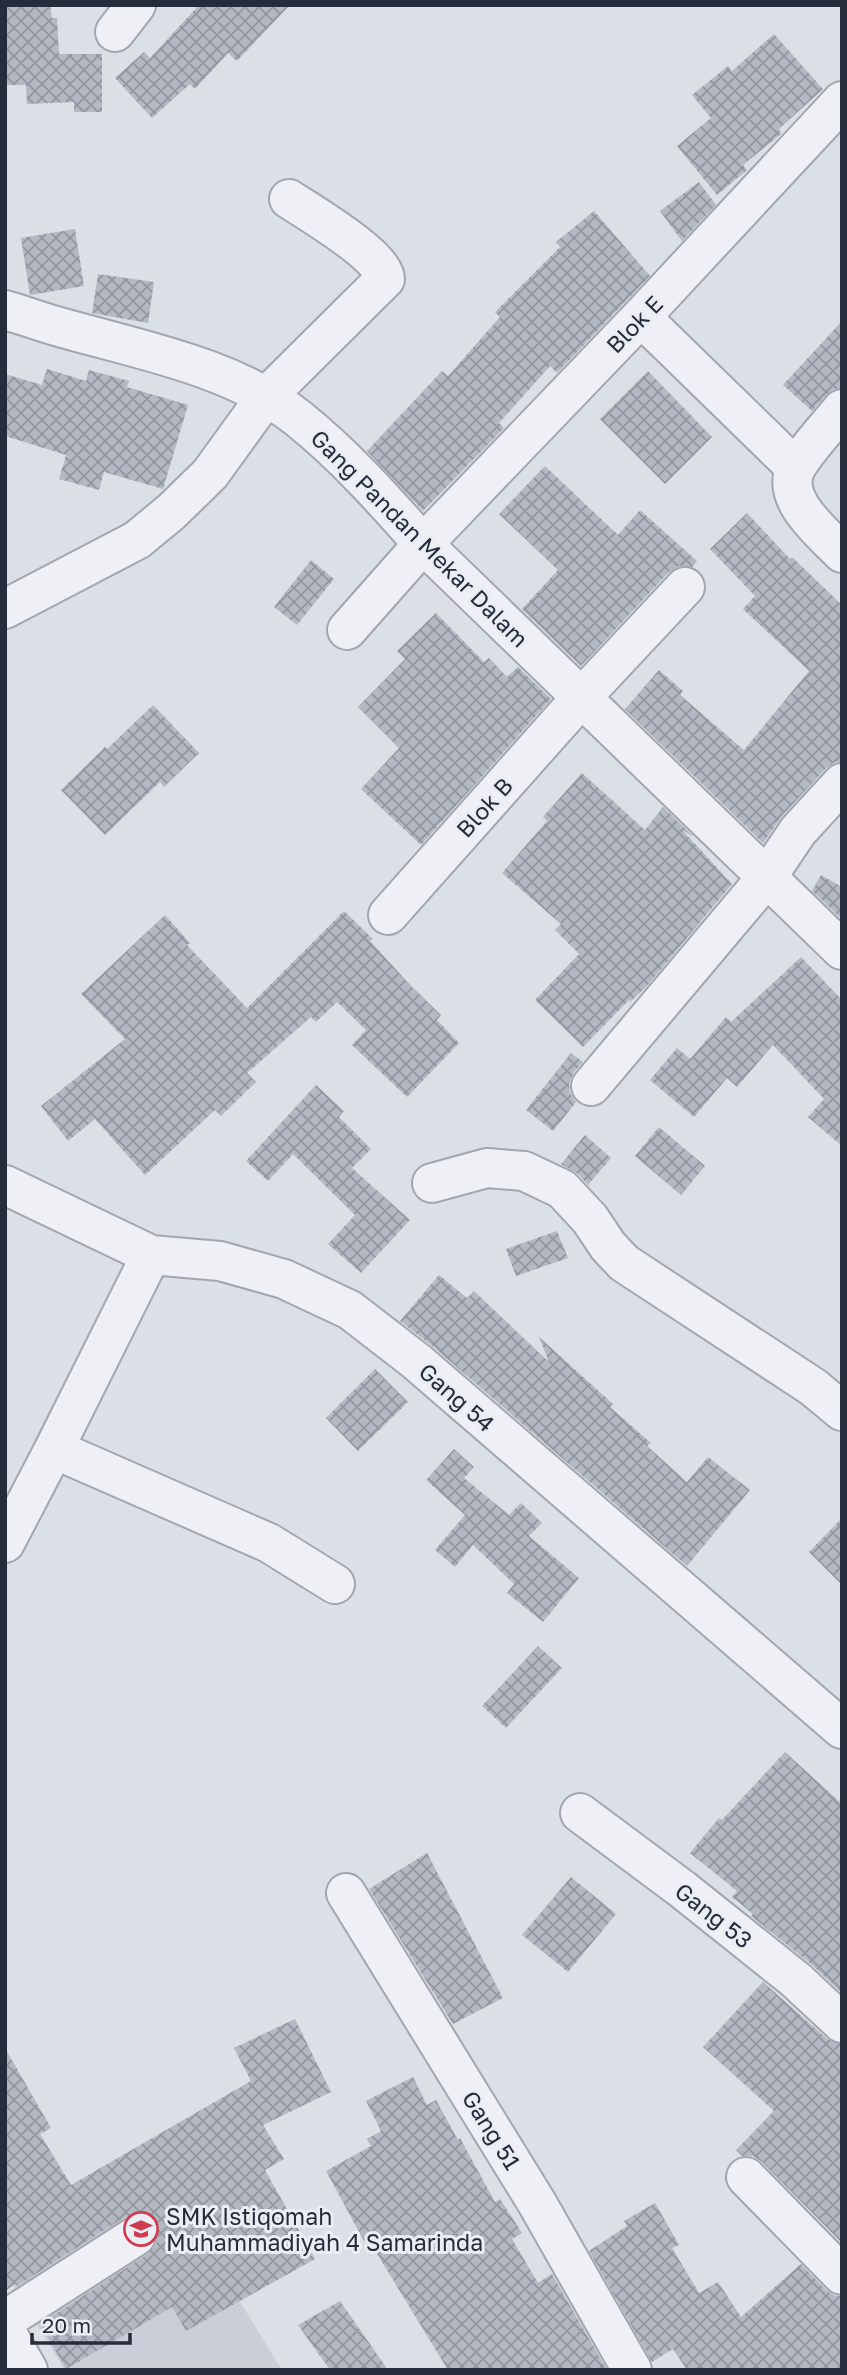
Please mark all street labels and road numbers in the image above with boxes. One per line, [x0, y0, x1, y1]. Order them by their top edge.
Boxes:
street label: Blok E [600, 289, 668, 359]
street label: Gang Pandan Mekar Dalam [306, 424, 534, 652]
street label: Blok B [450, 771, 518, 843]
street label: Gang 54 [414, 1357, 500, 1437]
street label: Gang 53 [670, 1876, 758, 1954]
street label: Gang 51 [457, 2085, 527, 2175]

